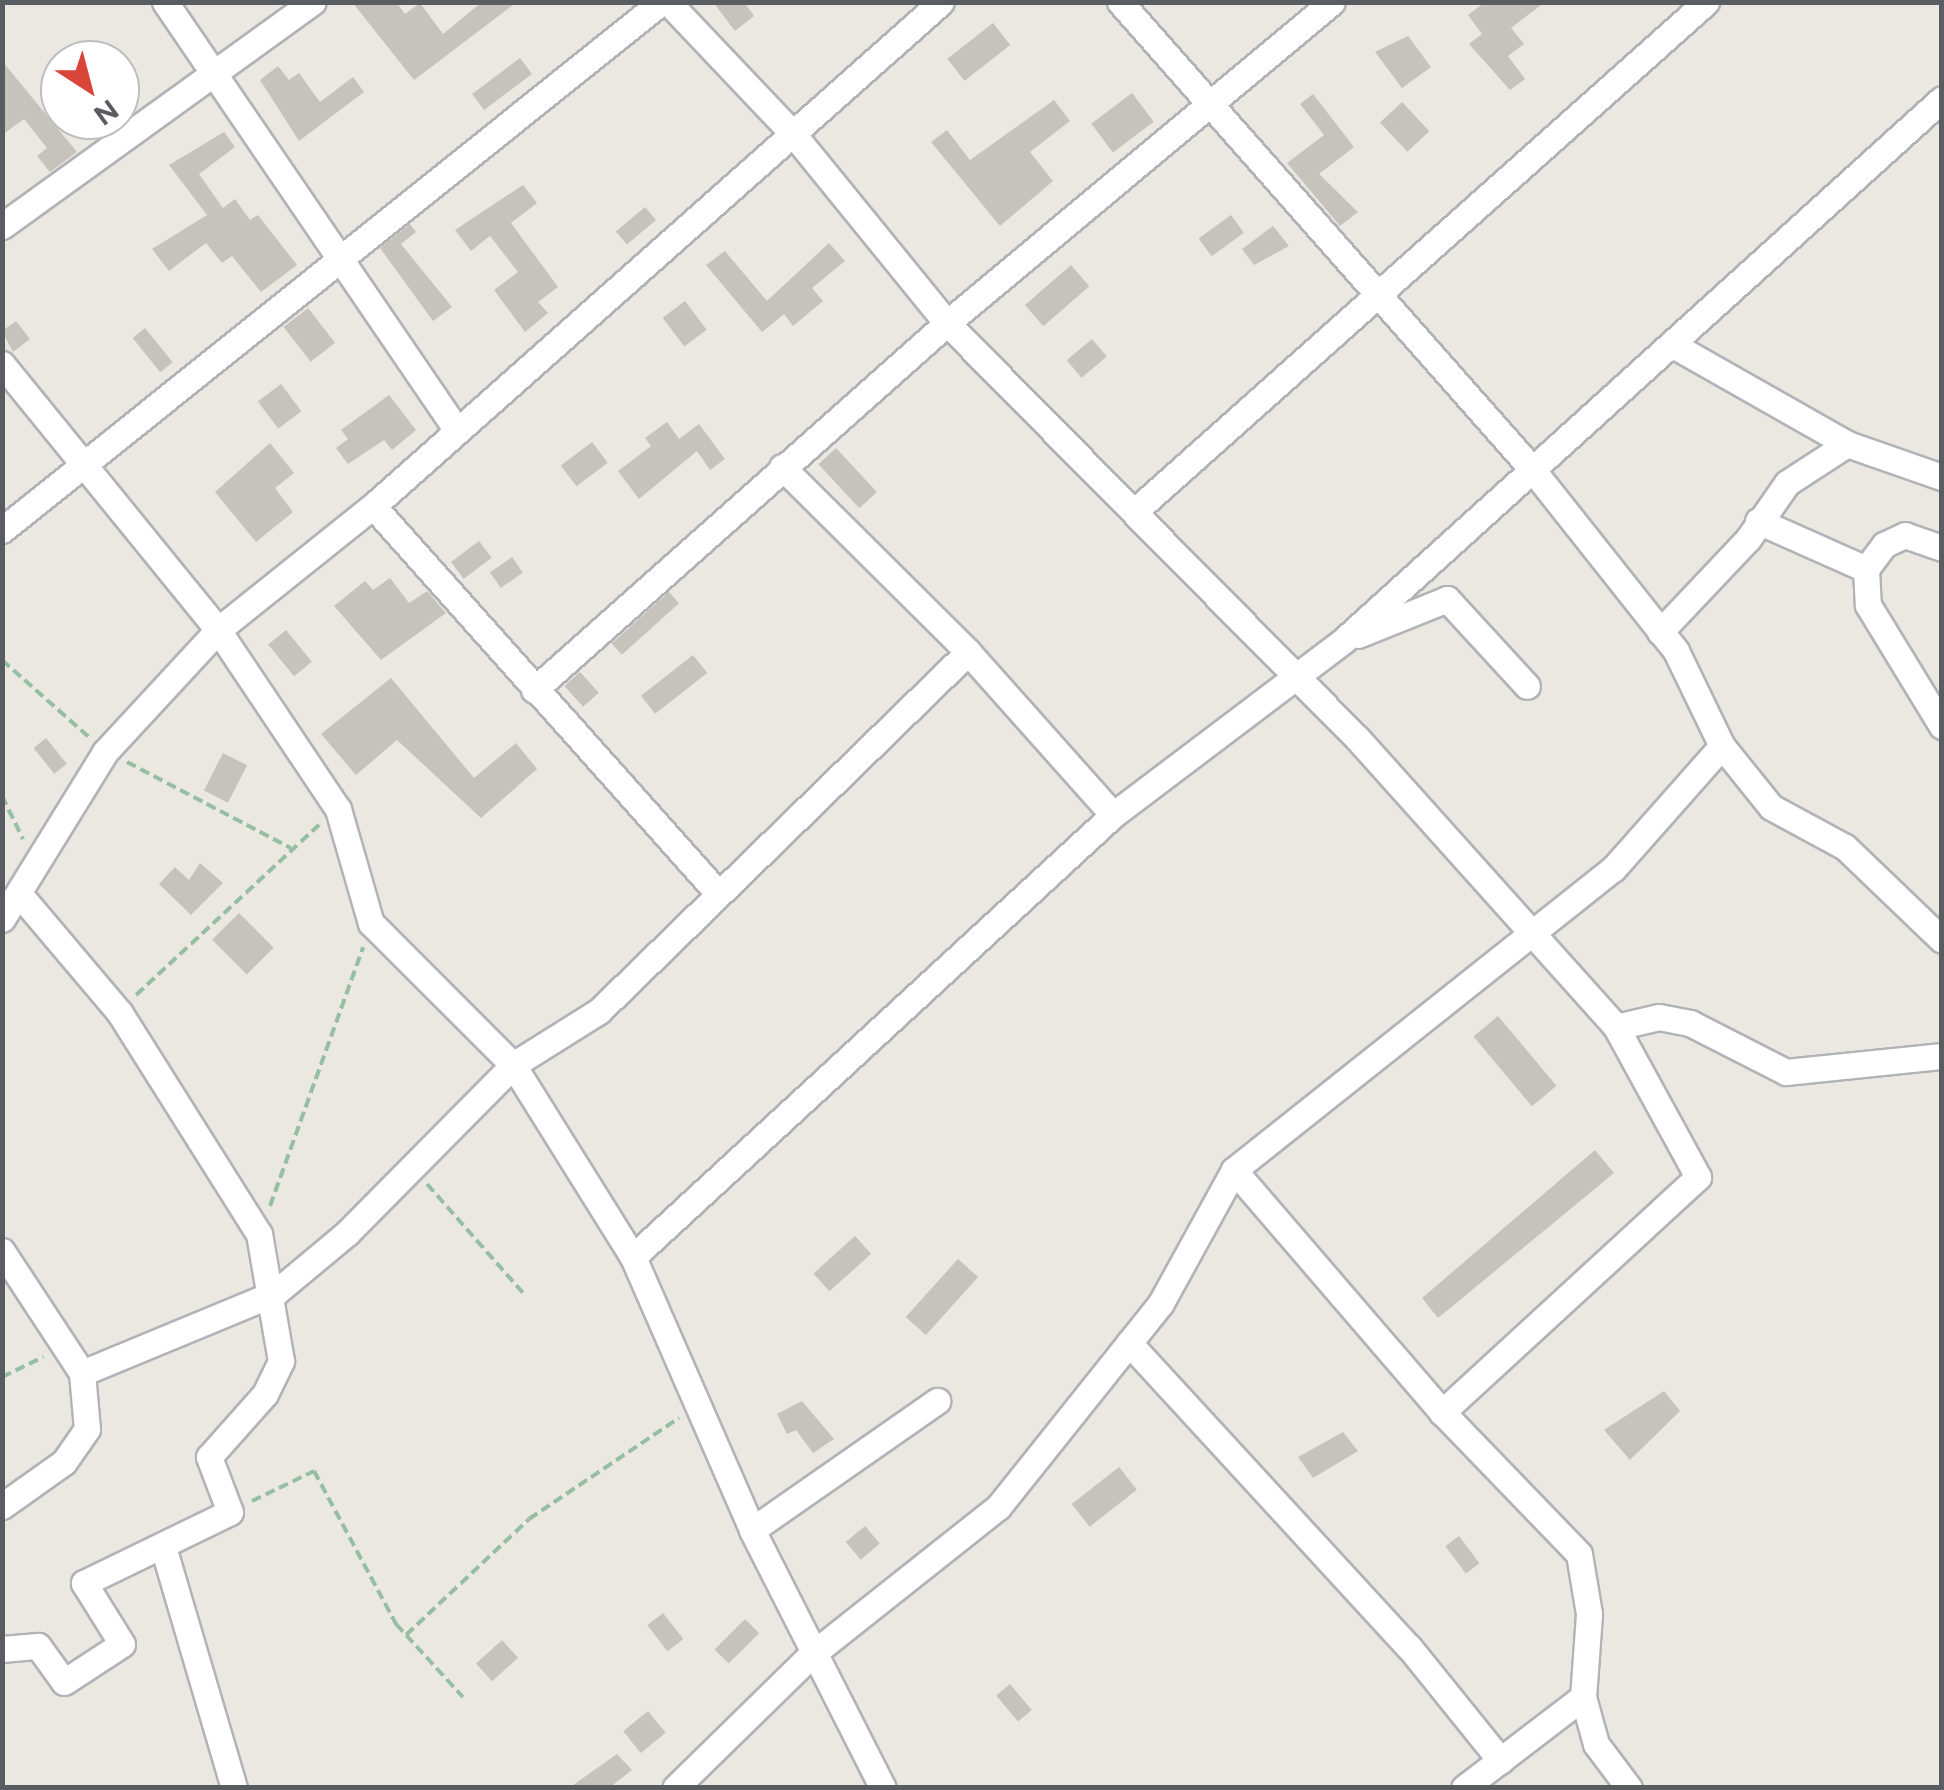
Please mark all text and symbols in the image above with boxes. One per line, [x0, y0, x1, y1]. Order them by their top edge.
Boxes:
north arrow [40, 40, 140, 140]
text: N [88, 93, 125, 133]

